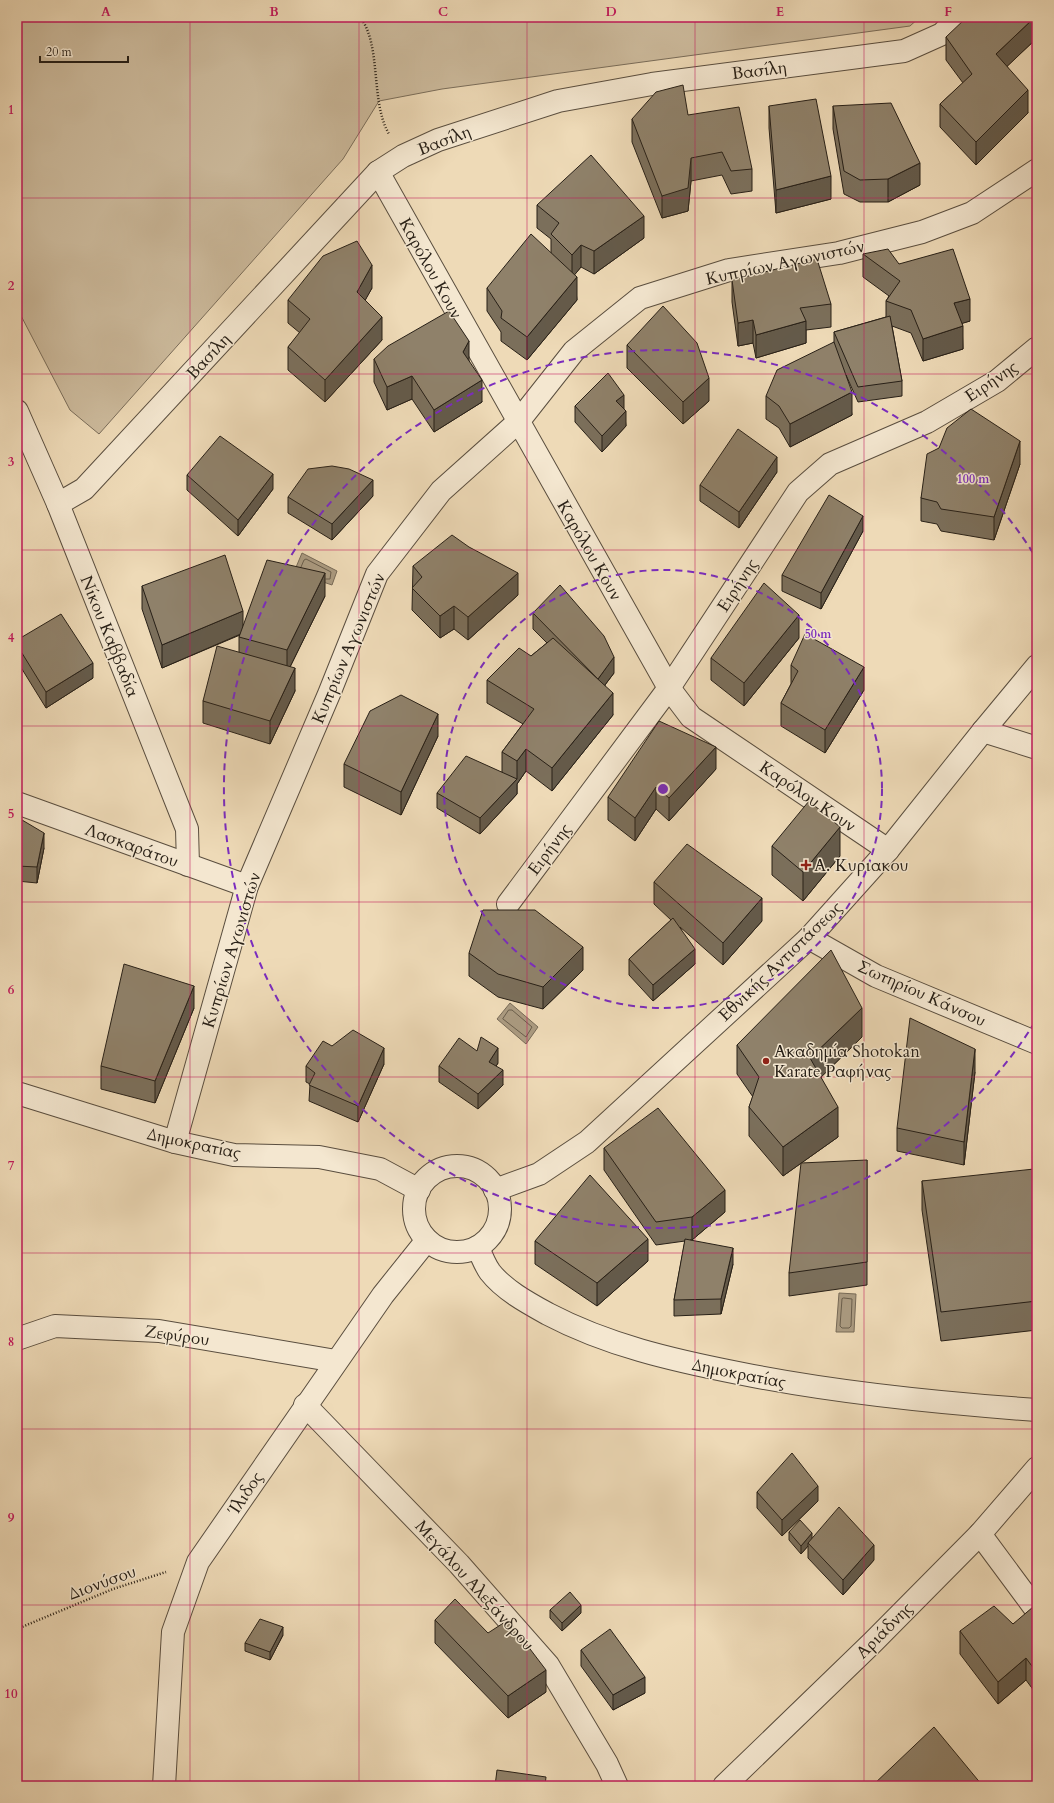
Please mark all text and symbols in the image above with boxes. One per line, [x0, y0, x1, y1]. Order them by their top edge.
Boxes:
text: A [101, 3, 111, 21]
text: B [269, 3, 279, 21]
text: C [438, 3, 448, 21]
text: D [605, 3, 617, 21]
text: E [776, 3, 784, 21]
text: F [944, 3, 952, 21]
scale bar [40, 38, 128, 64]
text: 20 m [46, 44, 73, 60]
street label: Βασίλη [730, 56, 788, 85]
text: 1 [8, 101, 14, 119]
street label: Βασίλη [414, 120, 474, 161]
street label: Καρόλου Κουν [393, 214, 468, 323]
street label: Κυπρίων Αγωνιστών [704, 234, 867, 291]
text: 2 [8, 277, 15, 295]
street label: Βασίλη [181, 328, 235, 384]
street label: Ειρήνης [960, 355, 1022, 408]
text: 3 [8, 453, 15, 471]
text: 100 m [957, 471, 990, 487]
street label: Καρόλου Κουν [552, 496, 628, 604]
street label: Ειρήνης [712, 554, 763, 616]
street label: Κυπρίων Αγωνιστών [306, 569, 391, 727]
street label: Νίκου Καββαδία [75, 572, 144, 700]
text: 50 m [805, 626, 832, 642]
text: 4 [8, 629, 15, 647]
street label: Καρόλου Κουν [755, 756, 861, 837]
centre of rings [656, 782, 670, 796]
text: 5 [8, 805, 14, 823]
street label: Λασκαράτου [82, 818, 182, 873]
street label: Ειρήνης [522, 819, 576, 880]
place label: Α. Κυριακου [814, 854, 908, 877]
marker: Α. Κυριακου [801, 860, 811, 870]
street label: Κυπρίων Αγωνιστών [197, 869, 266, 1031]
street label: Εθνικής Αντιστάσεως [714, 896, 847, 1026]
street label: Σωτηρίου Κάνσου [854, 955, 990, 1032]
text: 6 [8, 981, 15, 999]
place label: Ακαδημία Shotokan Karate Ραφήνας [774, 1040, 920, 1083]
marker: Ακαδημία Shotokan Karate Ραφήνας [761, 1056, 771, 1066]
street label: Δημοκρατίας [145, 1122, 243, 1165]
text: 7 [8, 1157, 15, 1175]
street label: Ζεφύρου [143, 1320, 211, 1351]
text: 8 [8, 1333, 14, 1351]
street label: Δημοκρατίας [690, 1353, 788, 1394]
street label: Ίλιδος [222, 1467, 268, 1520]
text: 9 [8, 1509, 15, 1527]
street label: Μεγάλου Αλεξάνδρου [410, 1515, 539, 1655]
street label: Διονύσου [65, 1560, 139, 1605]
street label: Αριάδνης [851, 1597, 918, 1664]
text: 10 [4, 1685, 18, 1703]

